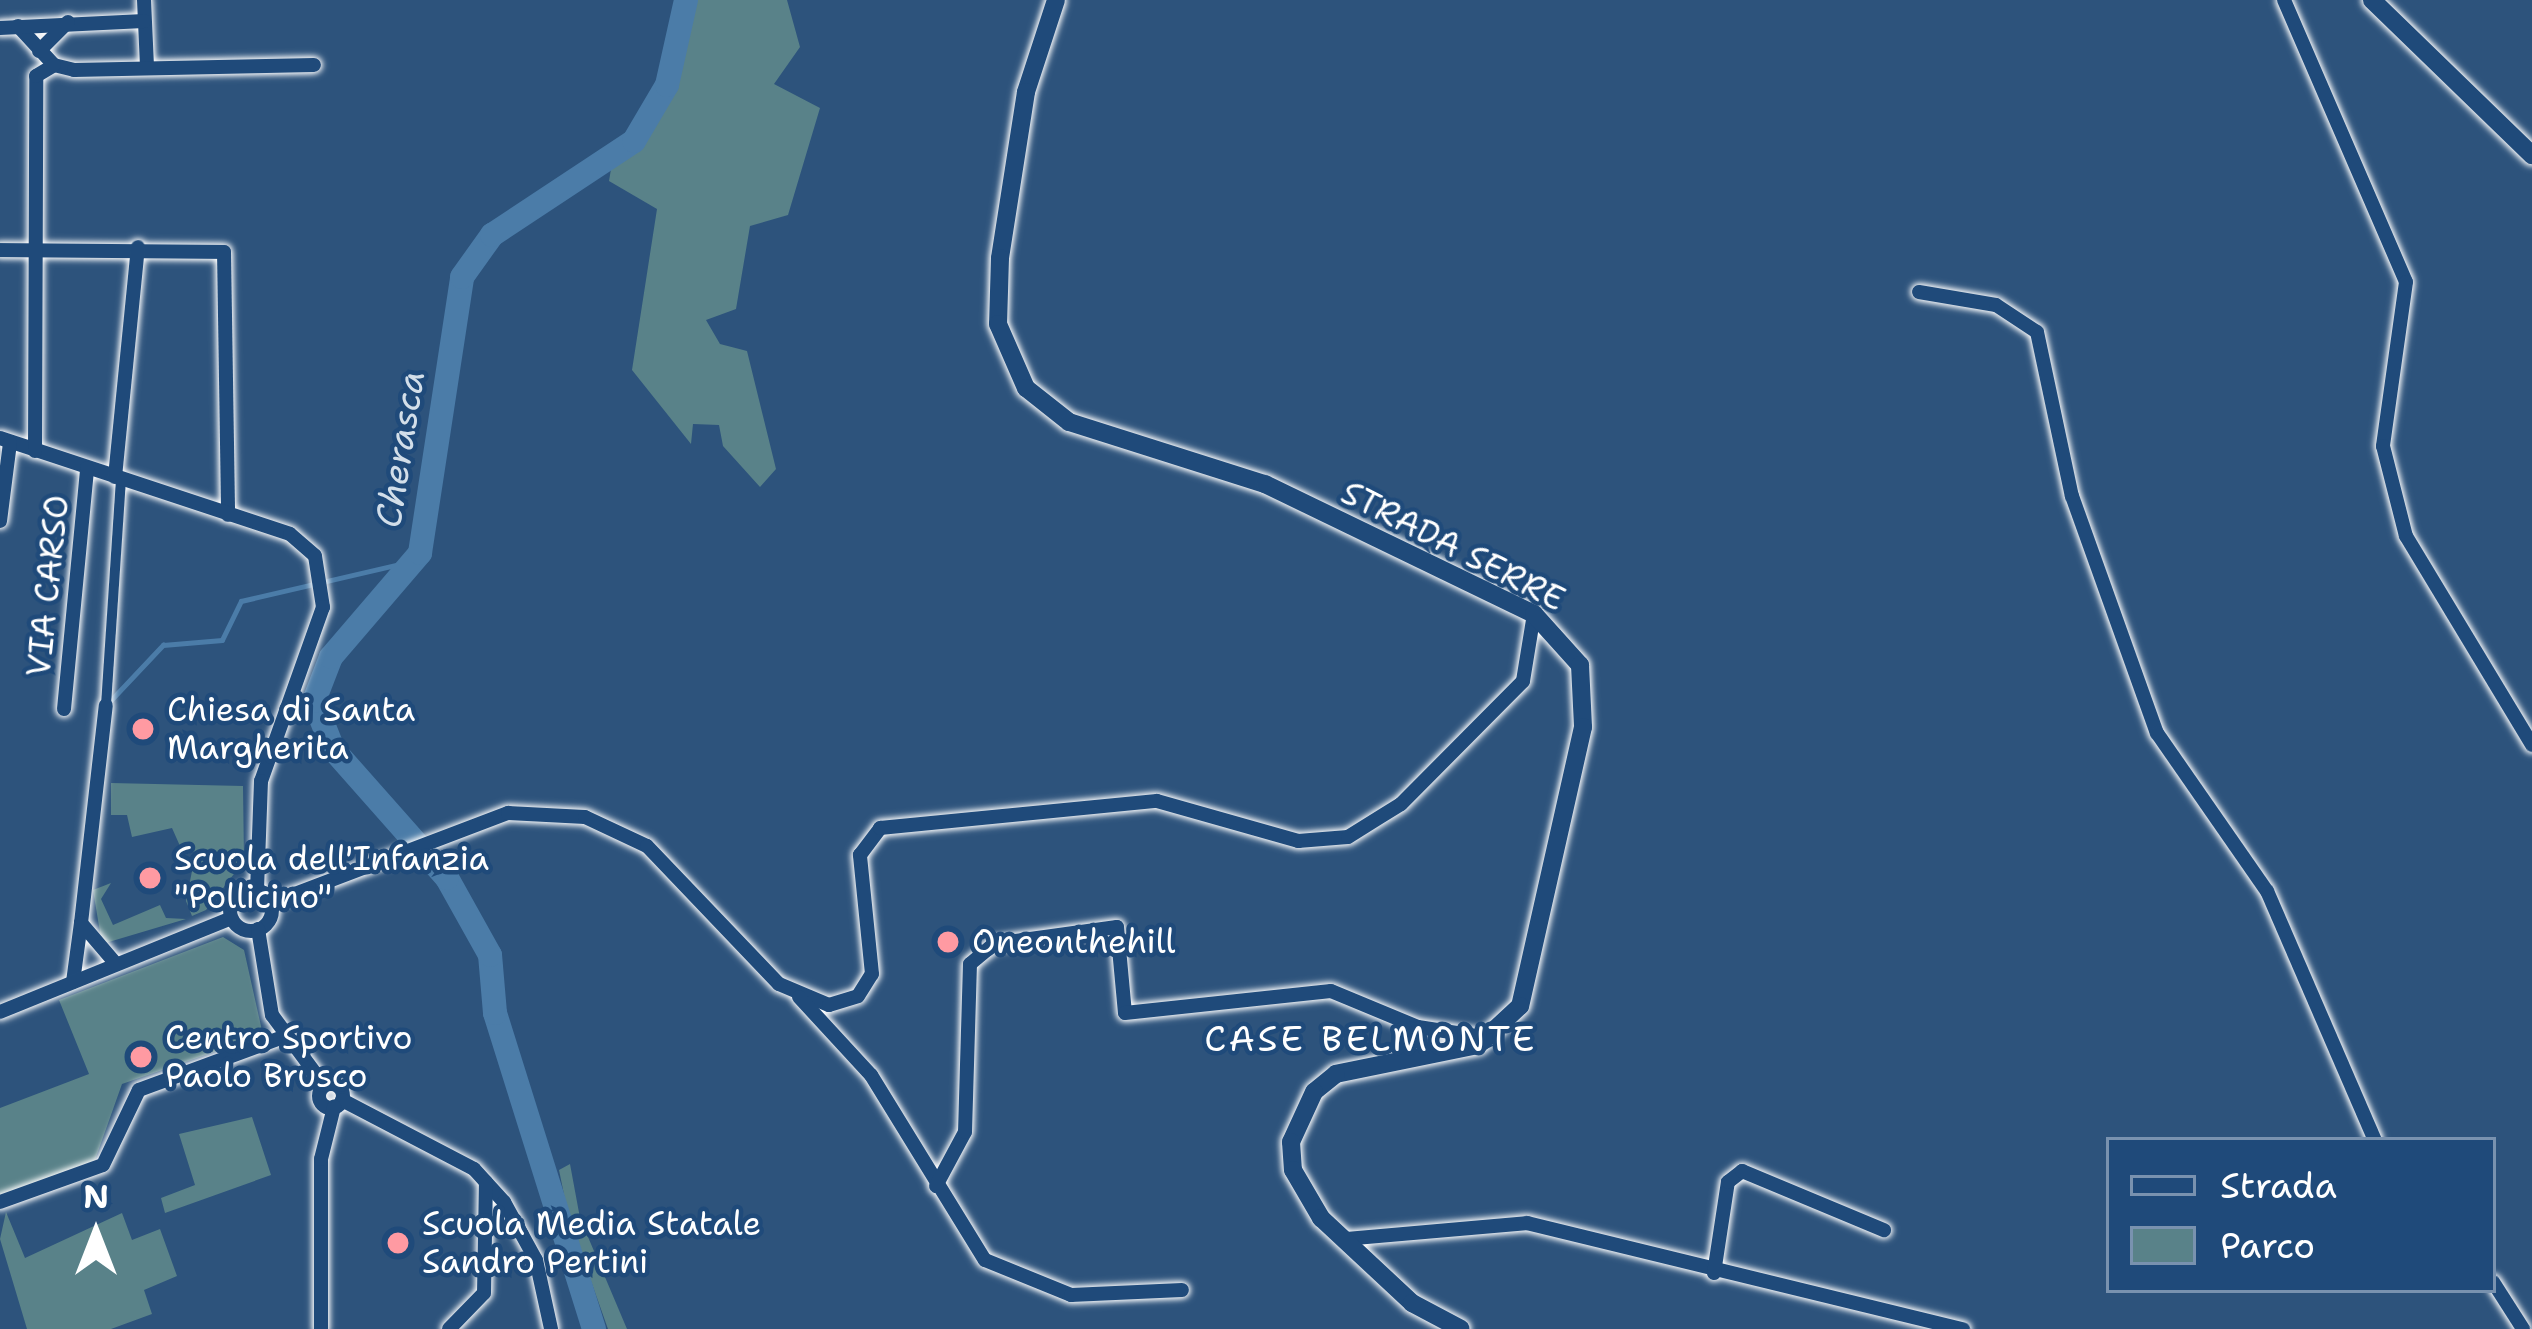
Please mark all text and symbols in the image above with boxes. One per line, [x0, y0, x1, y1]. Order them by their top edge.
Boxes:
water label: Cherasca [366, 367, 434, 531]
street label: STRADA SERRE [1335, 473, 1571, 619]
street label: VIA CARSO [19, 493, 77, 679]
place label: Chiesa di Santa Margherita [167, 690, 415, 768]
marker: Chiesa di Santa Margherita [130, 716, 156, 742]
place label: Scuola dell'Infanzia "Pollicino" [174, 839, 489, 917]
marker: Scuola dell'Infanzia "Pollicino" [137, 865, 163, 891]
place label: Oneonthehill [972, 922, 1176, 962]
marker: Oneonthehill [935, 929, 961, 955]
district label: CASE BELMONTE [1204, 1017, 1538, 1061]
place label: Centro Sportivo Paolo Brusco [165, 1018, 412, 1096]
marker: Centro Sportivo Paolo Brusco [128, 1044, 154, 1070]
legend [2106, 1137, 2496, 1293]
text: Strada [2220, 1161, 2337, 1210]
north arrow [36, 1173, 156, 1293]
text: N [83, 1174, 109, 1219]
place label: Scuola Media Statale Sandro Pertini [422, 1204, 761, 1282]
text: Parco [2220, 1221, 2315, 1270]
marker: Scuola Media Statale Sandro Pertini [385, 1230, 411, 1256]

